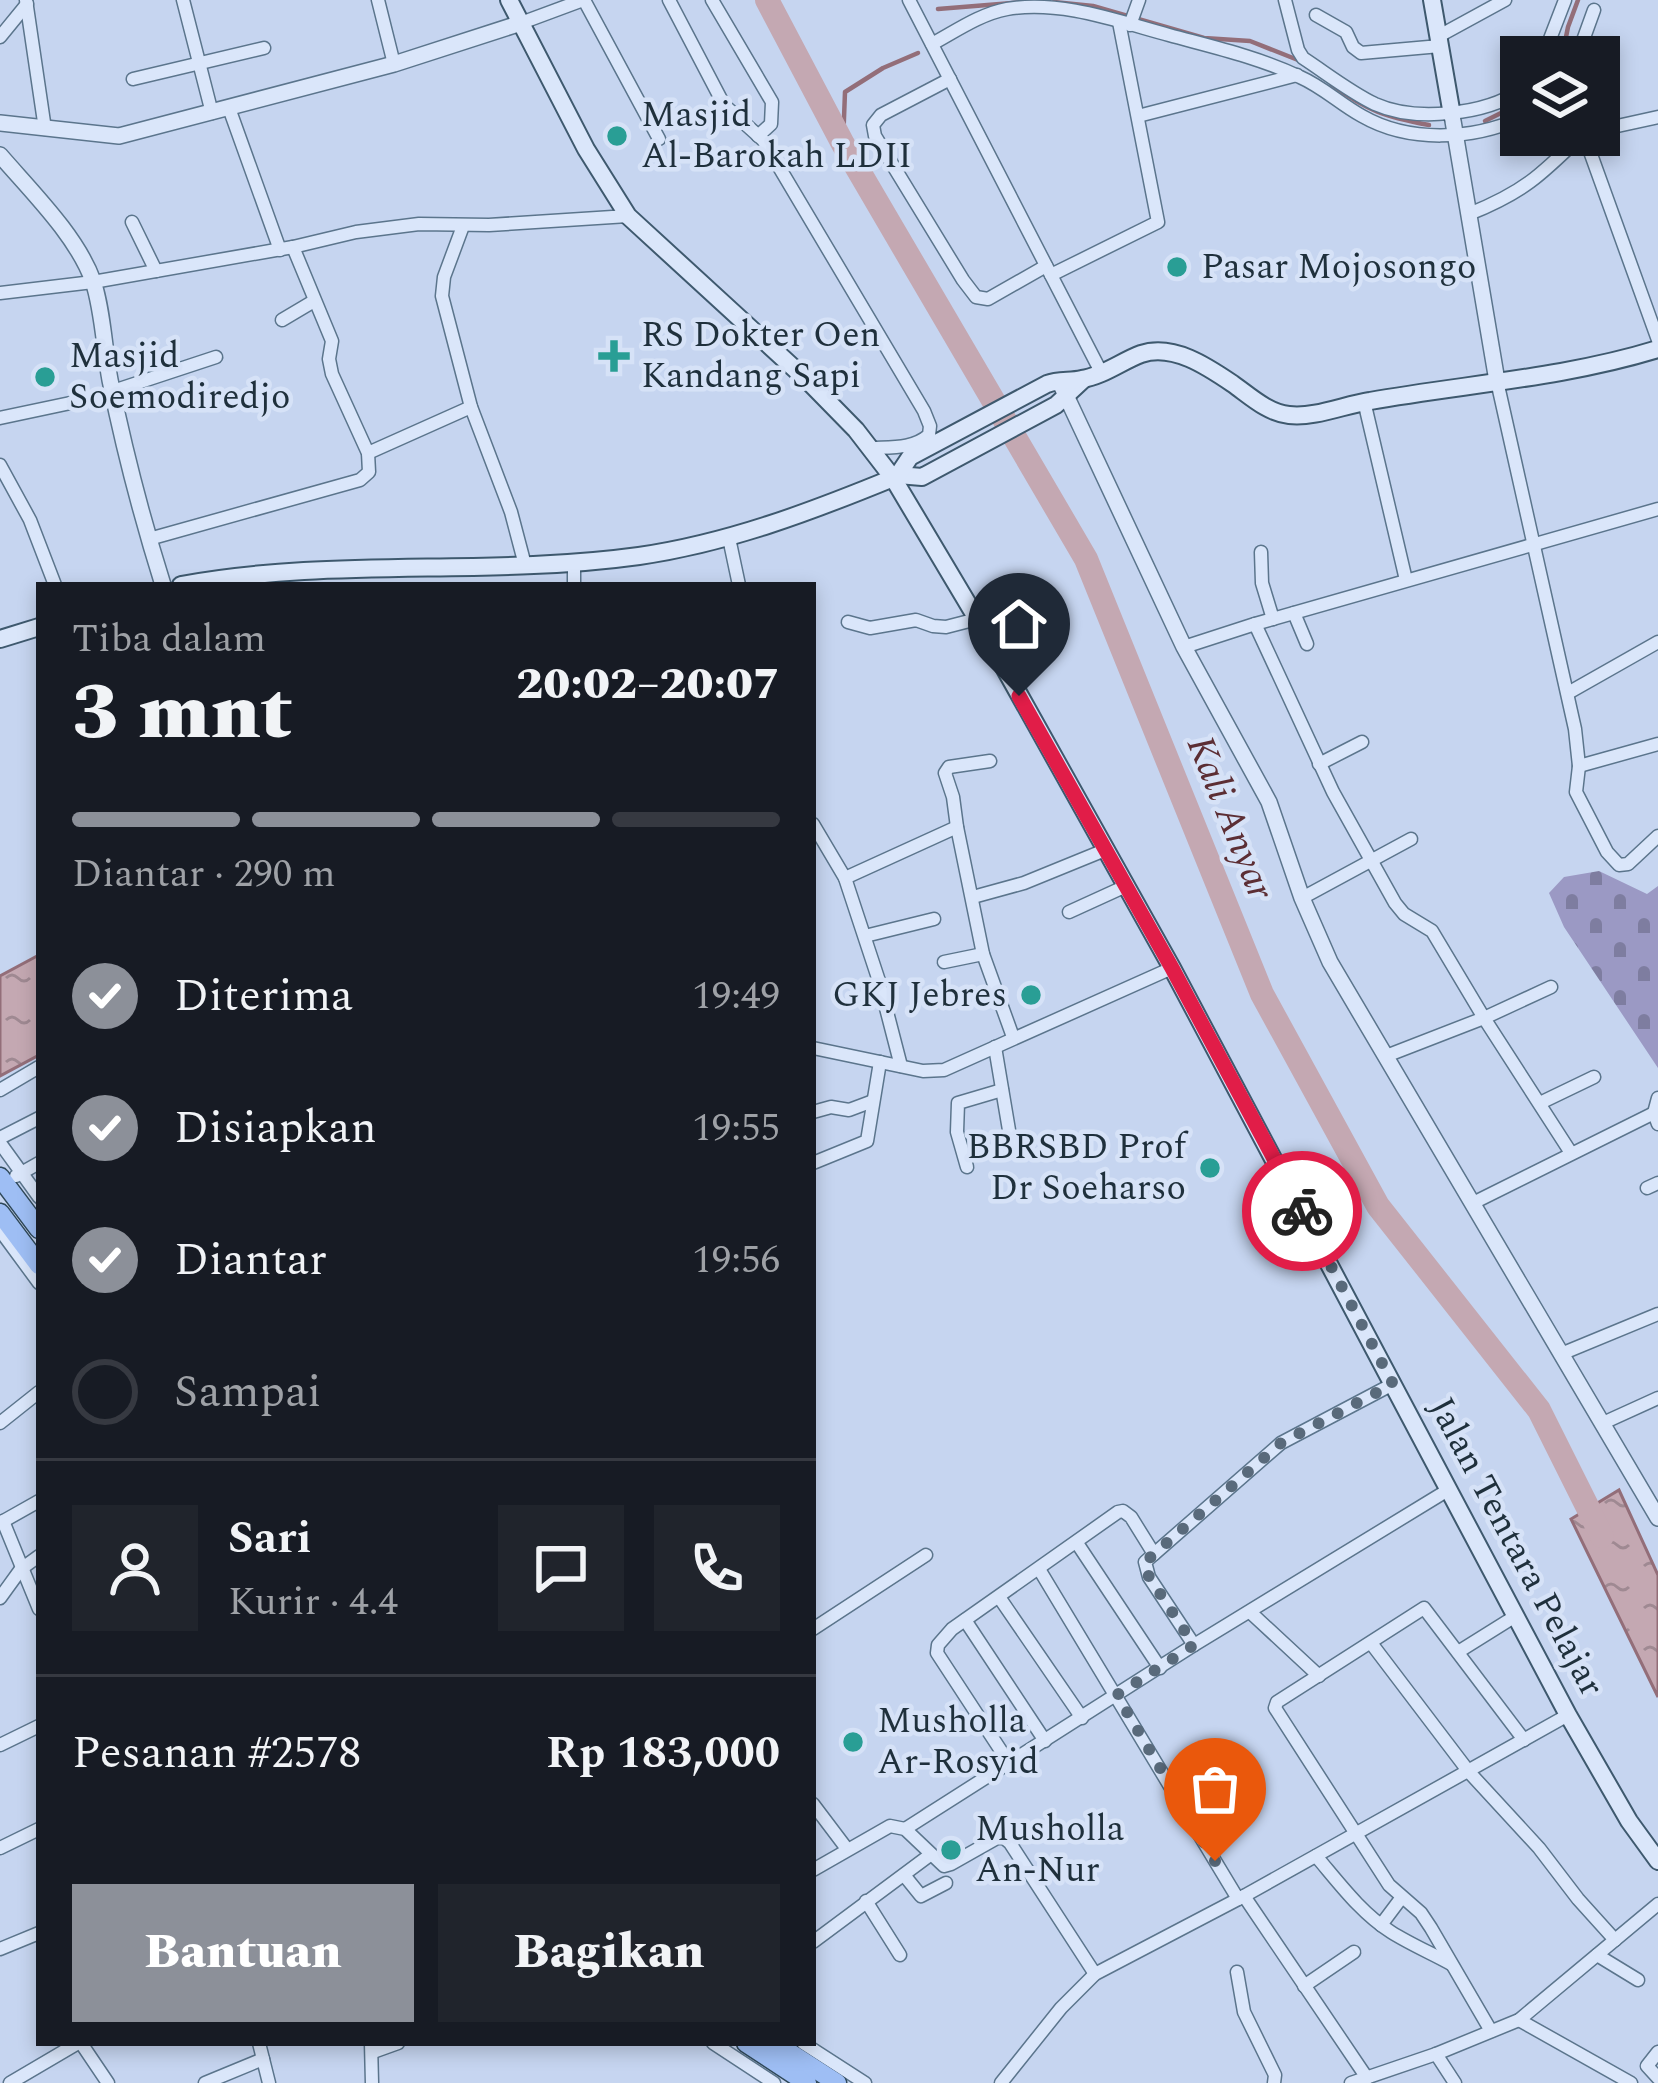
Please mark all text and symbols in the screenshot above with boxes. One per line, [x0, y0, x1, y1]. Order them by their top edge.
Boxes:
map controls [1500, 36, 1620, 156]
button: layers [1500, 36, 1620, 156]
place label: Masjid Al-Barokah LDII [641, 88, 912, 184]
marker: Masjid Al-Barokah LDII [604, 123, 630, 149]
place label: Pasar Mojosongo [1201, 240, 1477, 295]
marker: Pasar Mojosongo [1164, 254, 1190, 280]
place label: RS Dokter Oen Kandang Sapi [641, 308, 881, 404]
place label: Masjid Soemodiredjo [69, 329, 290, 425]
marker: RS Dokter Oen Kandang Sapi [598, 340, 630, 372]
marker: Masjid Soemodiredjo [32, 364, 58, 390]
pin [968, 573, 1070, 696]
icon: home [986, 591, 1052, 657]
text: Tiba dalam [72, 610, 266, 669]
text: 20:02–20:07 [516, 650, 780, 719]
text: 3 mnt [72, 654, 292, 773]
water label: Kali Anyar [1170, 727, 1290, 910]
text: Diantar · 290 m [72, 845, 336, 904]
text: Diterima [174, 962, 353, 1031]
icon: check [72, 963, 138, 1029]
text: 19:49 [692, 967, 780, 1026]
place label: GKJ Jebres [832, 968, 1007, 1023]
marker: GKJ Jebres [1018, 982, 1044, 1008]
text: Disiapkan [174, 1094, 377, 1163]
icon: check [72, 1095, 138, 1161]
text: 19:55 [692, 1099, 780, 1158]
place label: BBRSBD Prof Dr Soeharso [966, 1120, 1189, 1216]
courier [1242, 1151, 1362, 1271]
marker: BBRSBD Prof Dr Soeharso [1197, 1155, 1223, 1181]
icon: bike [1269, 1178, 1335, 1244]
text: Diantar [174, 1226, 327, 1295]
icon: check [72, 1227, 138, 1293]
text: 19:56 [692, 1231, 780, 1290]
text: Sampai [174, 1358, 321, 1427]
street label: Jalan Tentara Pelajar [1414, 1388, 1618, 1706]
text: Sari [228, 1504, 311, 1573]
button: person [72, 1505, 198, 1631]
button: chat [498, 1505, 624, 1631]
button: phone [654, 1505, 780, 1631]
text: Kurir · 4.4 [228, 1573, 398, 1632]
place label: Musholla Ar-Rosyid [877, 1694, 1039, 1790]
text: Pesanan #2578 [72, 1719, 361, 1788]
text: Rp 183,000 [546, 1719, 780, 1788]
marker: Musholla Ar-Rosyid [840, 1729, 866, 1755]
pin [1164, 1738, 1266, 1861]
icon: bag [1182, 1756, 1248, 1822]
place label: Musholla An-Nur [975, 1802, 1125, 1898]
marker: Musholla An-Nur [938, 1837, 964, 1863]
button: Bantuan [72, 1884, 414, 2022]
button: Bagikan [438, 1884, 780, 2022]

